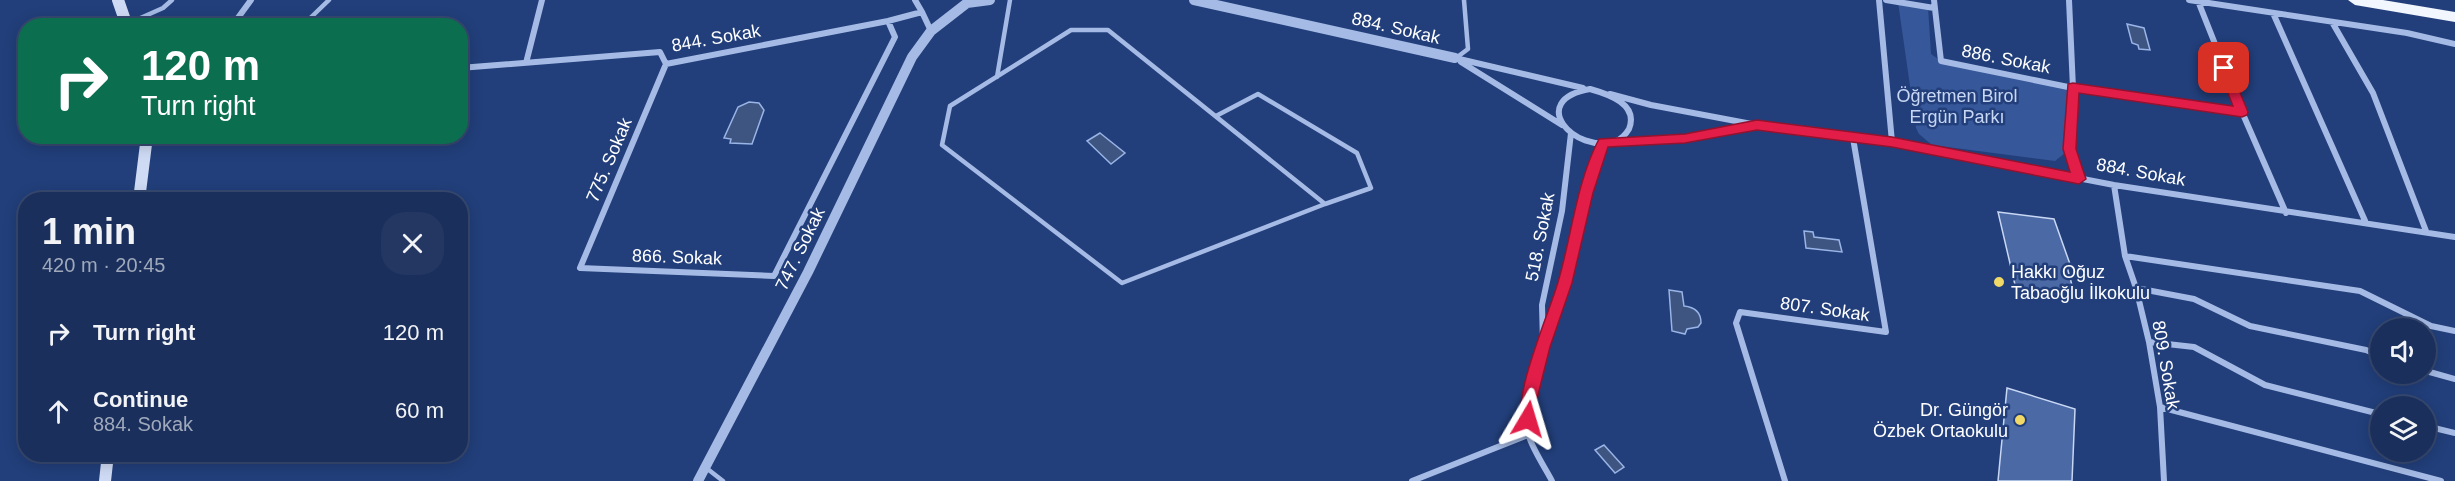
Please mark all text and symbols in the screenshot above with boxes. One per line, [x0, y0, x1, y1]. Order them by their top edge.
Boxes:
street label: 884. Sokak [1350, 8, 1443, 48]
street label: 844. Sokak [670, 20, 763, 56]
street label: 886. Sokak [1960, 41, 2053, 78]
icon: right [42, 42, 120, 120]
text: 120 m [141, 42, 260, 89]
pin [2198, 42, 2249, 93]
icon: arrive [2207, 51, 2240, 84]
park label: Öğretmen Birol Ergün Parkı [1896, 86, 2018, 127]
text: Turn right [141, 91, 256, 121]
street label: 775. Sokak [582, 114, 636, 205]
street label: 884. Sokak [2095, 154, 2188, 190]
street label: 518. Sokak [1522, 190, 1559, 283]
street label: 747. Sokak [771, 203, 829, 294]
text: 1 min [42, 211, 136, 252]
button: close [381, 212, 444, 275]
street label: 866. Sokak [632, 245, 723, 269]
text: 420 m · 20:45 [42, 254, 165, 276]
place label: Hakkı Oğuz Tabaoğlu İlkokulu [2011, 262, 2150, 303]
marker: Hakkı Oğuz Tabaoğlu İlkokulu [1992, 275, 2006, 289]
street label: 807. Sokak [1779, 293, 1872, 325]
icon: right [42, 317, 75, 350]
map controls [2370, 318, 2436, 462]
button: sound [2370, 318, 2436, 384]
street label: 809. Sokak [2148, 319, 2184, 412]
text: Turn right [93, 320, 195, 345]
text: 120 m [383, 320, 444, 345]
text: Continue [93, 387, 188, 412]
position arrow [1496, 387, 1560, 451]
icon: ahead [42, 395, 75, 428]
button: layers [2370, 396, 2436, 462]
text: 60 m [395, 398, 444, 423]
place label: Dr. Güngör Özbek Ortaokulu [1873, 400, 2008, 441]
text: 884. Sokak [93, 413, 193, 435]
marker: Dr. Güngör Özbek Ortaokulu [2013, 413, 2027, 427]

